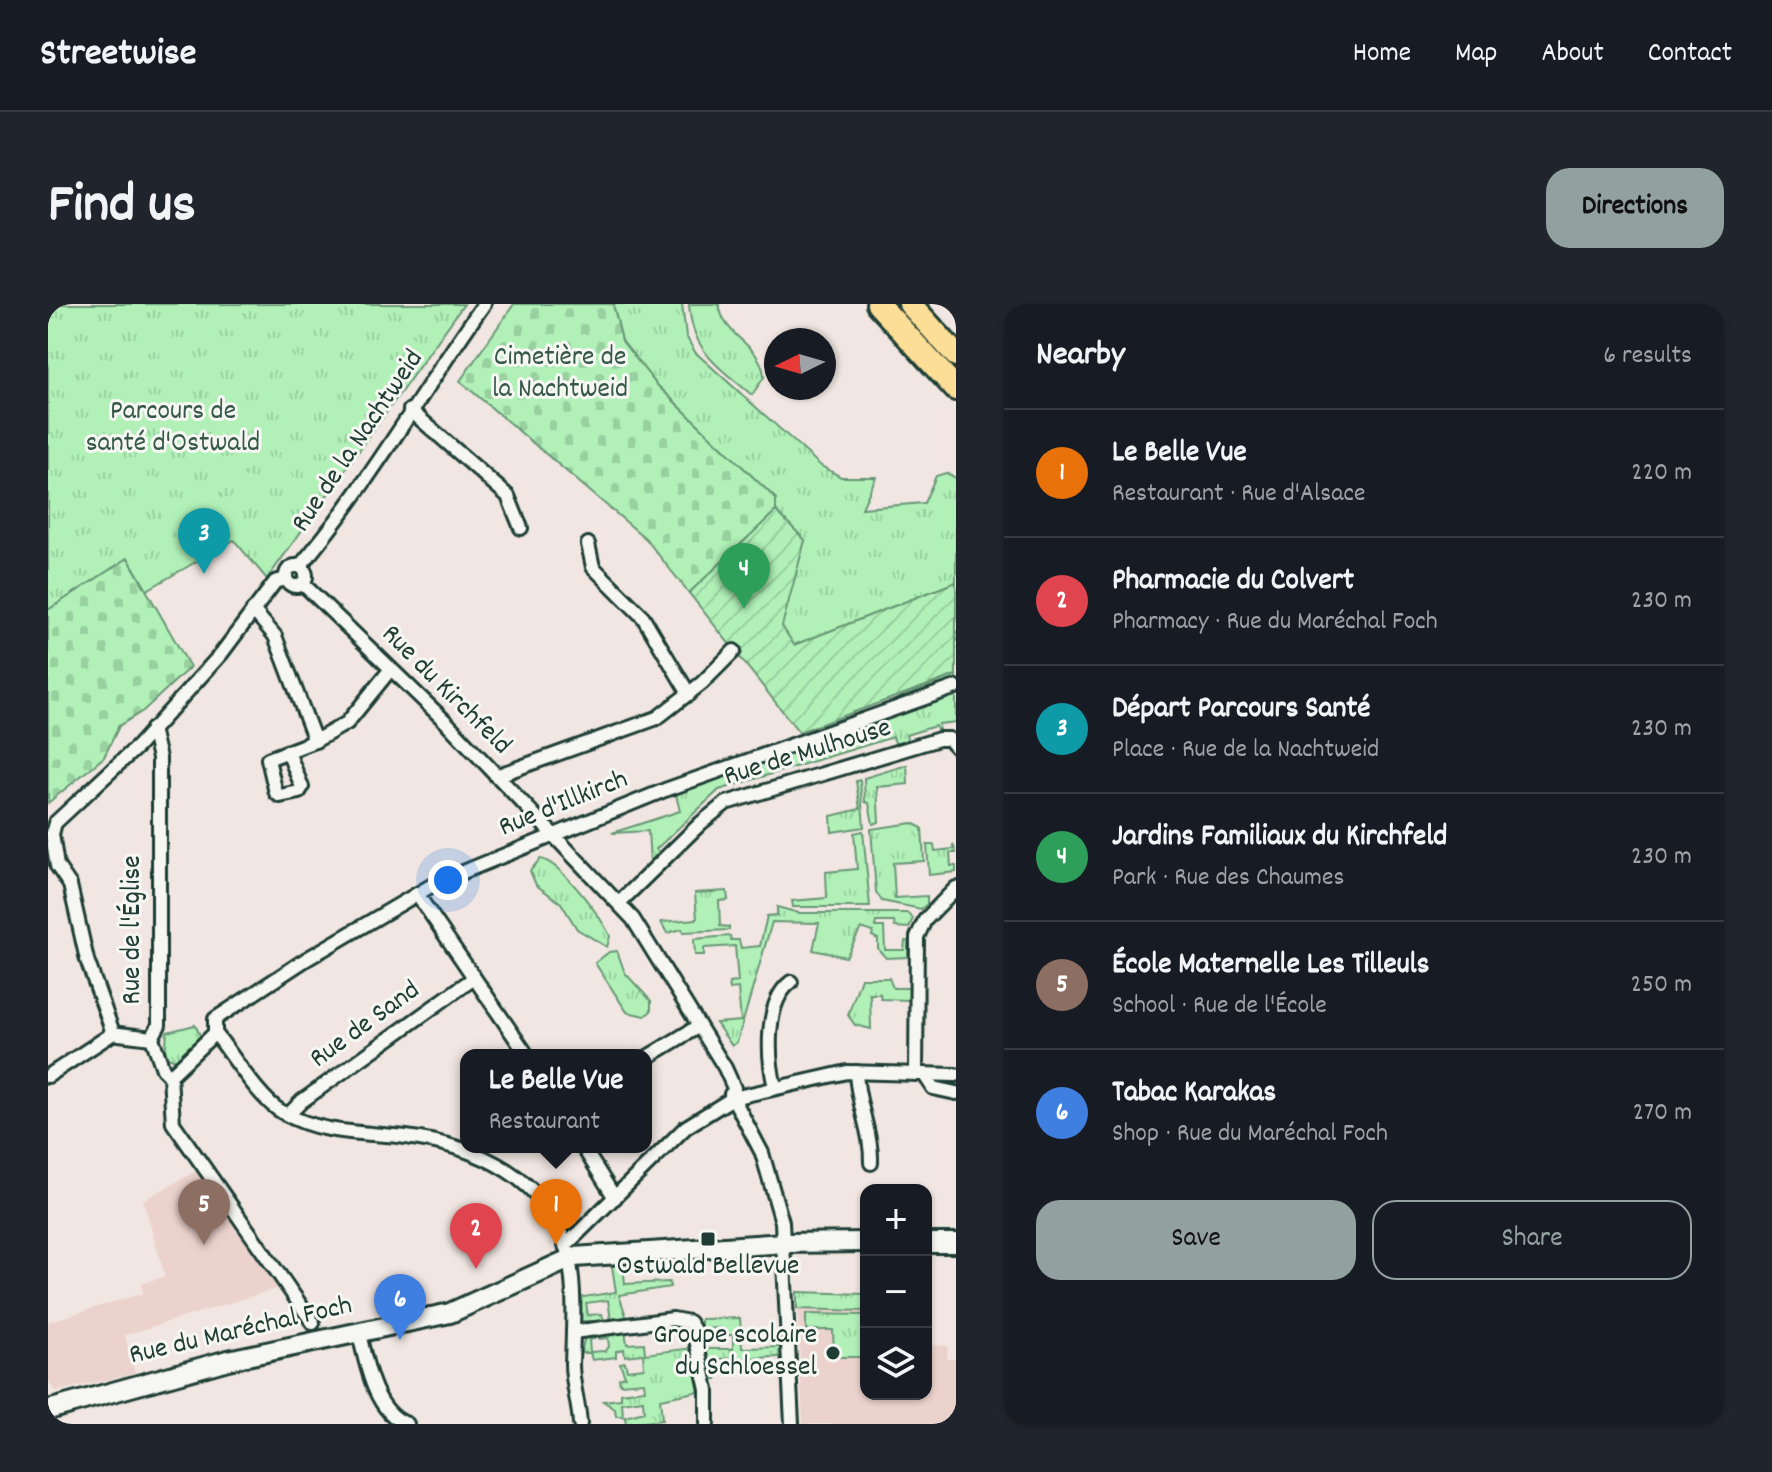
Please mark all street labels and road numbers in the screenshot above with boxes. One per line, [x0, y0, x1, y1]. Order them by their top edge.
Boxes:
street label: Rue de la Nachtweid [283, 343, 435, 541]
street label: Rue du Kirchfeld [371, 617, 519, 765]
street label: Rue de Mulhouse [719, 710, 897, 798]
street label: Rue d'Illkirch [493, 761, 635, 849]
street label: Rue de l'Église [114, 855, 154, 1005]
street label: Rue de Sand [303, 972, 429, 1080]
street label: Rue du Maréchal Foch [126, 1287, 356, 1377]

